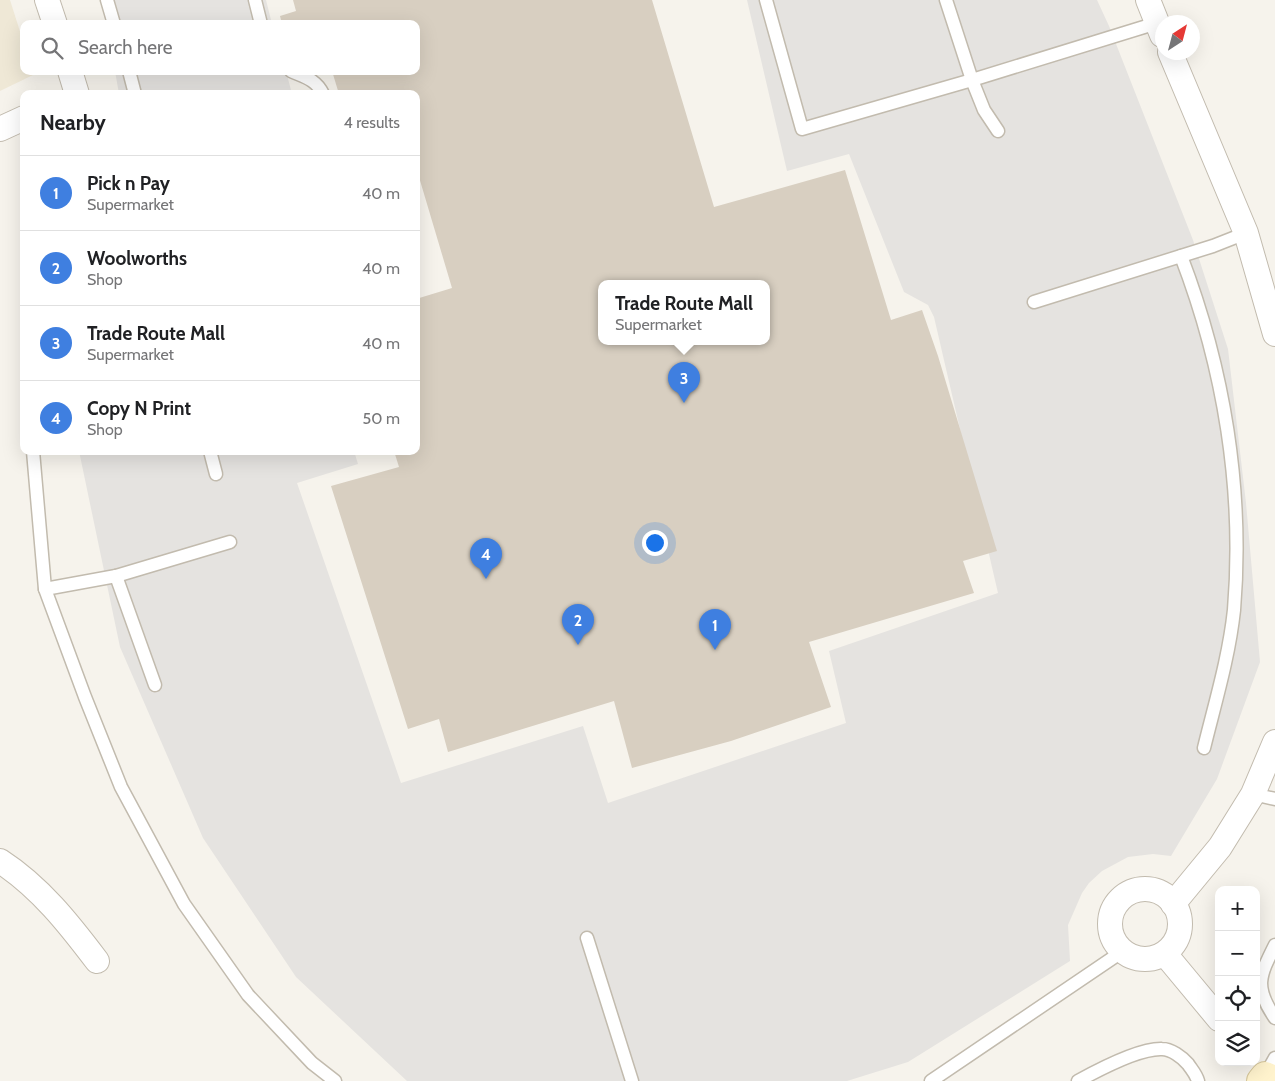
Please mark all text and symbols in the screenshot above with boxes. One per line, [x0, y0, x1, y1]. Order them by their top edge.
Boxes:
north arrow [1155, 15, 1200, 60]
search box [20, 20, 420, 75]
icon: search [38, 34, 66, 62]
text: Search here [78, 36, 172, 59]
text: Nearby [40, 110, 106, 135]
text: 4 results [343, 113, 400, 132]
text: Pick n Pay [87, 172, 170, 195]
text: 1 [53, 184, 59, 203]
text: 40 m [362, 184, 400, 203]
text: Supermarket [87, 195, 174, 214]
text: Woolworths [87, 247, 187, 270]
text: 2 [52, 259, 60, 278]
text: 40 m [362, 259, 400, 278]
text: Shop [87, 270, 123, 289]
popup [598, 280, 770, 345]
text: Trade Route Mall [615, 292, 753, 315]
text: Supermarket [615, 315, 702, 334]
text: Trade Route Mall [87, 322, 225, 345]
text: 3 [52, 334, 60, 353]
text: 40 m [362, 334, 400, 353]
text: Supermarket [87, 345, 174, 364]
pin: 3 [668, 362, 700, 403]
text: Copy N Print [87, 397, 191, 420]
text: 4 [51, 409, 61, 428]
text: 50 m [363, 409, 400, 428]
text: Shop [87, 420, 123, 439]
your location [642, 530, 668, 556]
pin: 4 [470, 538, 502, 579]
pin: 2 [562, 604, 594, 645]
pin: 1 [699, 609, 731, 650]
map controls [1215, 886, 1260, 1066]
button: + [1215, 886, 1260, 931]
button: − [1215, 931, 1260, 976]
button: locate [1215, 976, 1260, 1021]
button: layers [1215, 1021, 1260, 1066]

